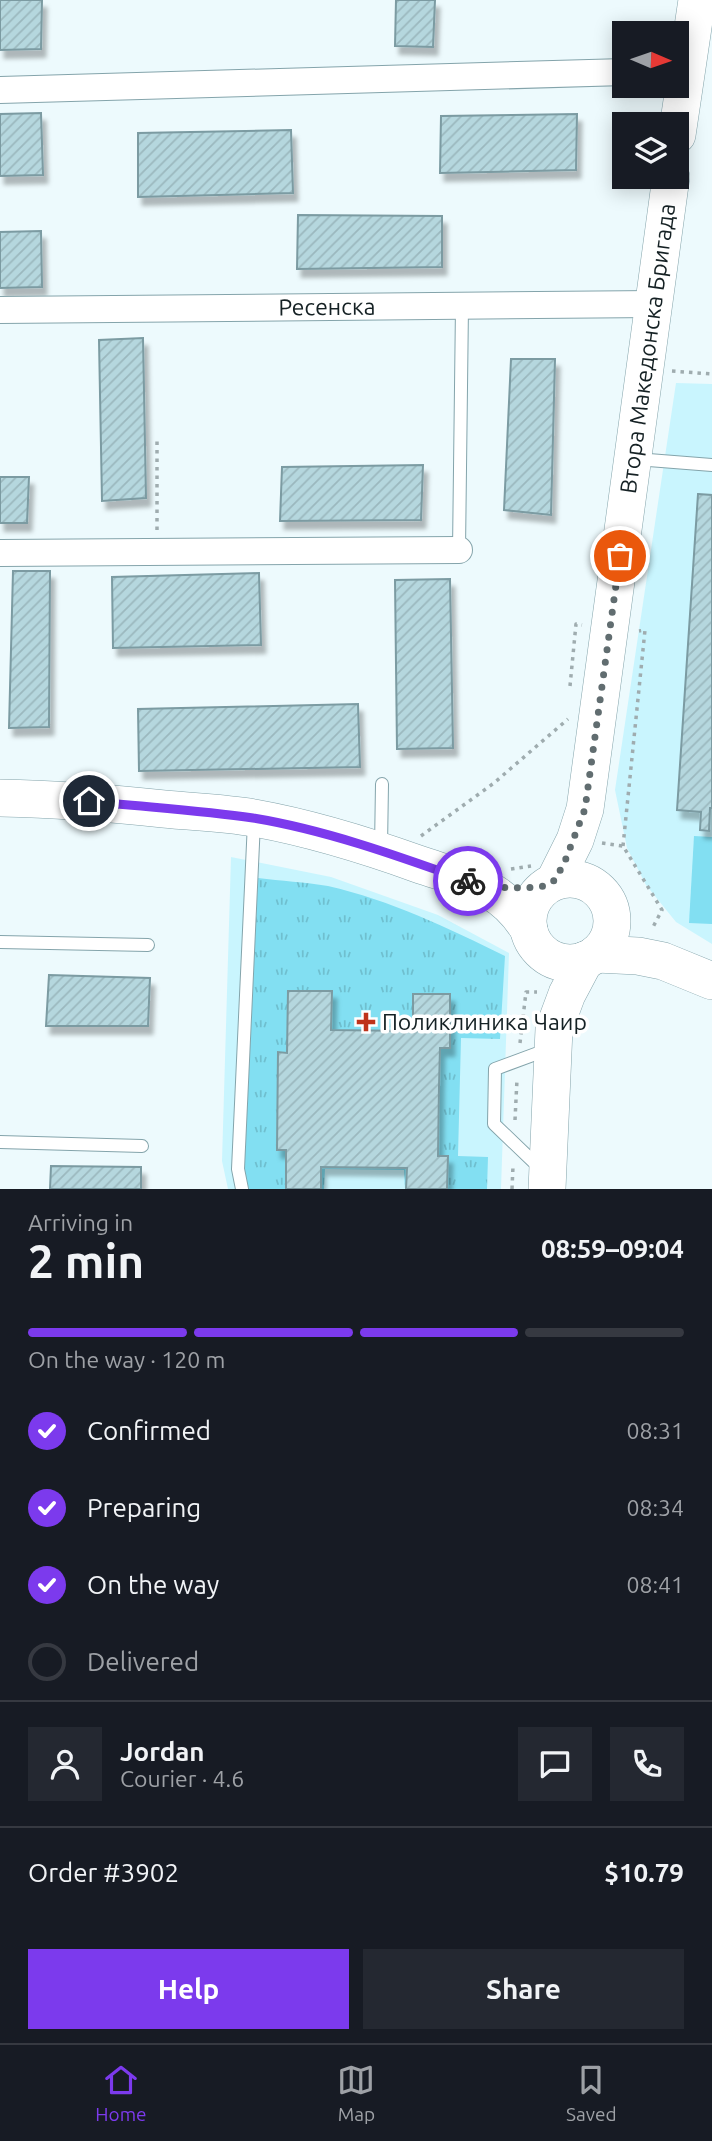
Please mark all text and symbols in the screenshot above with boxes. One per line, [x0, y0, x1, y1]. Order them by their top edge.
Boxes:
north arrow [612, 21, 690, 98]
map controls [612, 21, 689, 189]
button: layers [612, 112, 689, 189]
street label: Втора Македонска Бригада [615, 202, 679, 495]
street label: Ресенска [278, 294, 376, 319]
pin [590, 526, 650, 586]
icon: bag [601, 537, 639, 575]
pin [59, 771, 119, 831]
icon: home [70, 782, 108, 820]
courier [433, 846, 503, 916]
icon: bike [449, 862, 487, 900]
place label: Поликлиника Чаир [382, 1009, 587, 1034]
marker: Поликлиника Чаир [356, 1012, 376, 1032]
text: Arriving in [28, 1210, 133, 1235]
text: 08:59–09:04 [541, 1234, 684, 1263]
text: 2 min [28, 1235, 144, 1287]
text: On the way · 120 m [28, 1347, 225, 1372]
icon: check [28, 1412, 66, 1450]
text: Confirmed [87, 1416, 211, 1445]
text: 08:31 [626, 1418, 684, 1443]
icon: check [28, 1489, 66, 1527]
text: Preparing [87, 1493, 201, 1522]
text: 08:34 [626, 1495, 684, 1520]
icon: check [28, 1566, 66, 1604]
text: On the way [87, 1570, 219, 1599]
text: 08:41 [626, 1572, 684, 1597]
text: Delivered [87, 1647, 199, 1676]
button: person [28, 1727, 102, 1801]
button: chat [518, 1727, 592, 1801]
button: phone [610, 1727, 684, 1801]
text: Jordan [120, 1737, 205, 1766]
text: Courier · 4.6 [120, 1766, 244, 1791]
text: Order #3902 [28, 1858, 179, 1887]
text: $10.79 [604, 1858, 684, 1887]
button: Help [28, 1949, 349, 2029]
button: Share [363, 1949, 684, 2029]
tab: Home [95, 2061, 147, 2125]
tab: Map [337, 2061, 375, 2125]
tab: Saved [566, 2061, 617, 2125]

